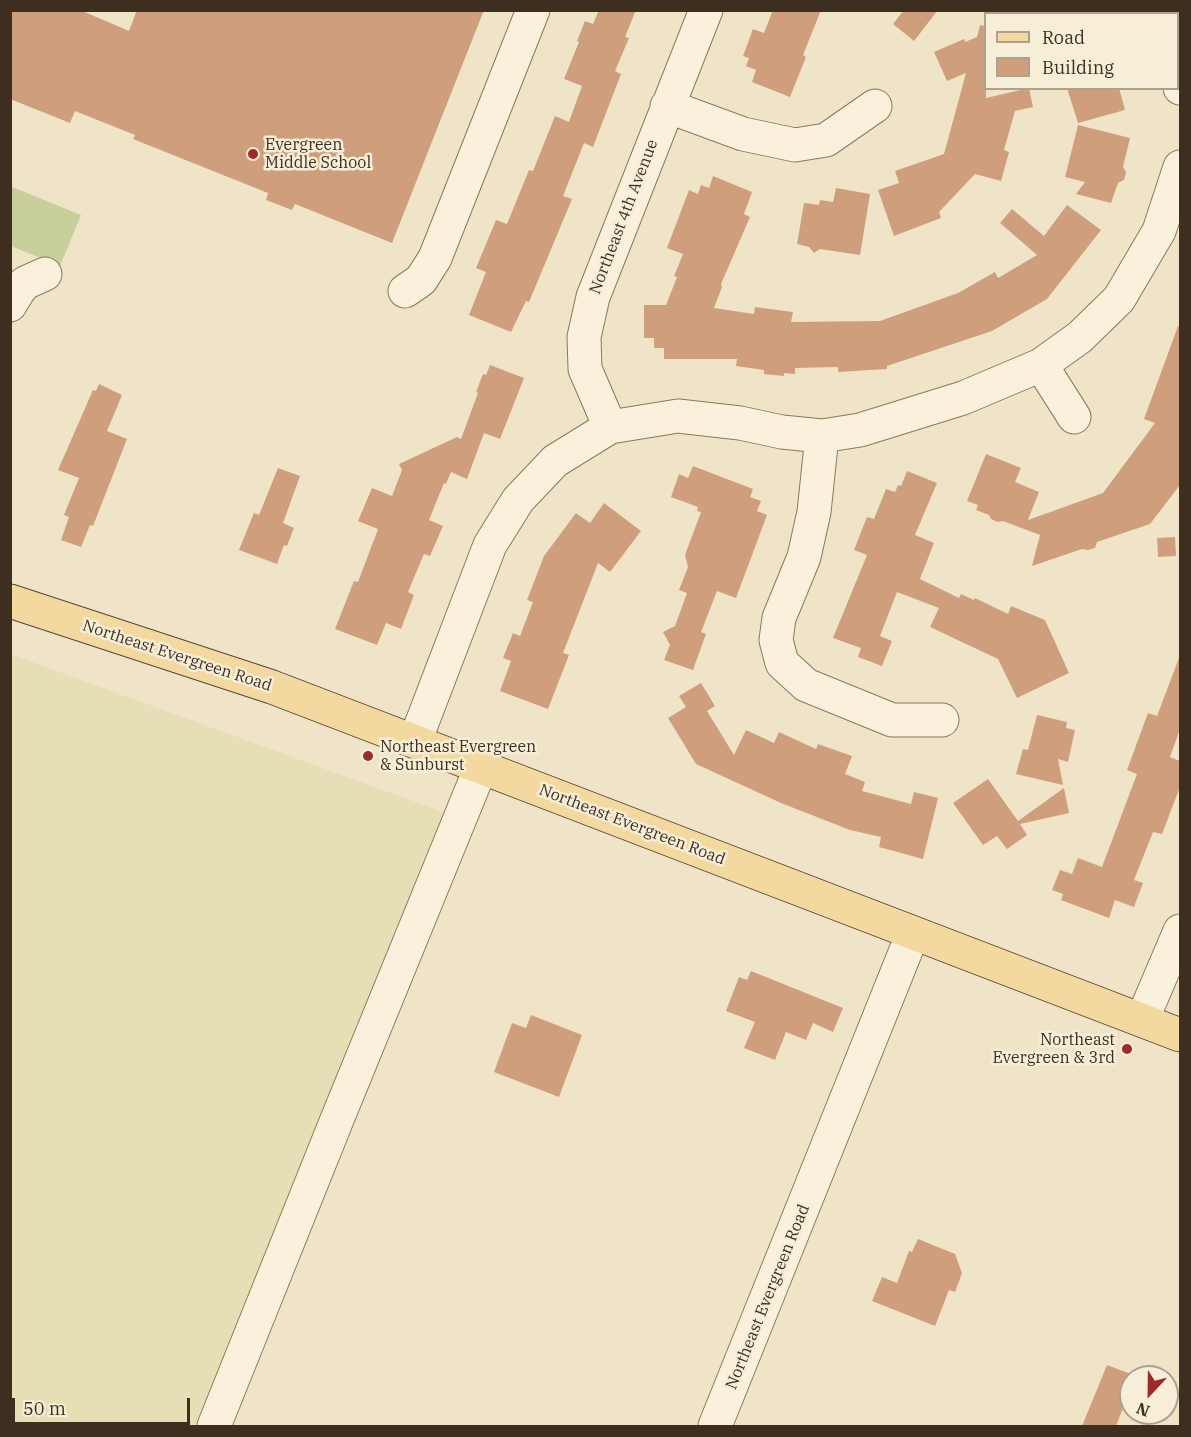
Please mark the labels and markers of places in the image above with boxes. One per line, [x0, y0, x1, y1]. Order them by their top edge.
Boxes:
place label: Evergreen Middle School [265, 135, 371, 173]
marker: Evergreen Middle School [246, 147, 260, 161]
place label: Northeast Evergreen & Sunburst [380, 737, 536, 775]
marker: Northeast Evergreen & Sunburst [361, 749, 375, 763]
place label: Northeast Evergreen & 3rd [992, 1030, 1115, 1068]
marker: Northeast Evergreen & 3rd [1120, 1042, 1134, 1056]

